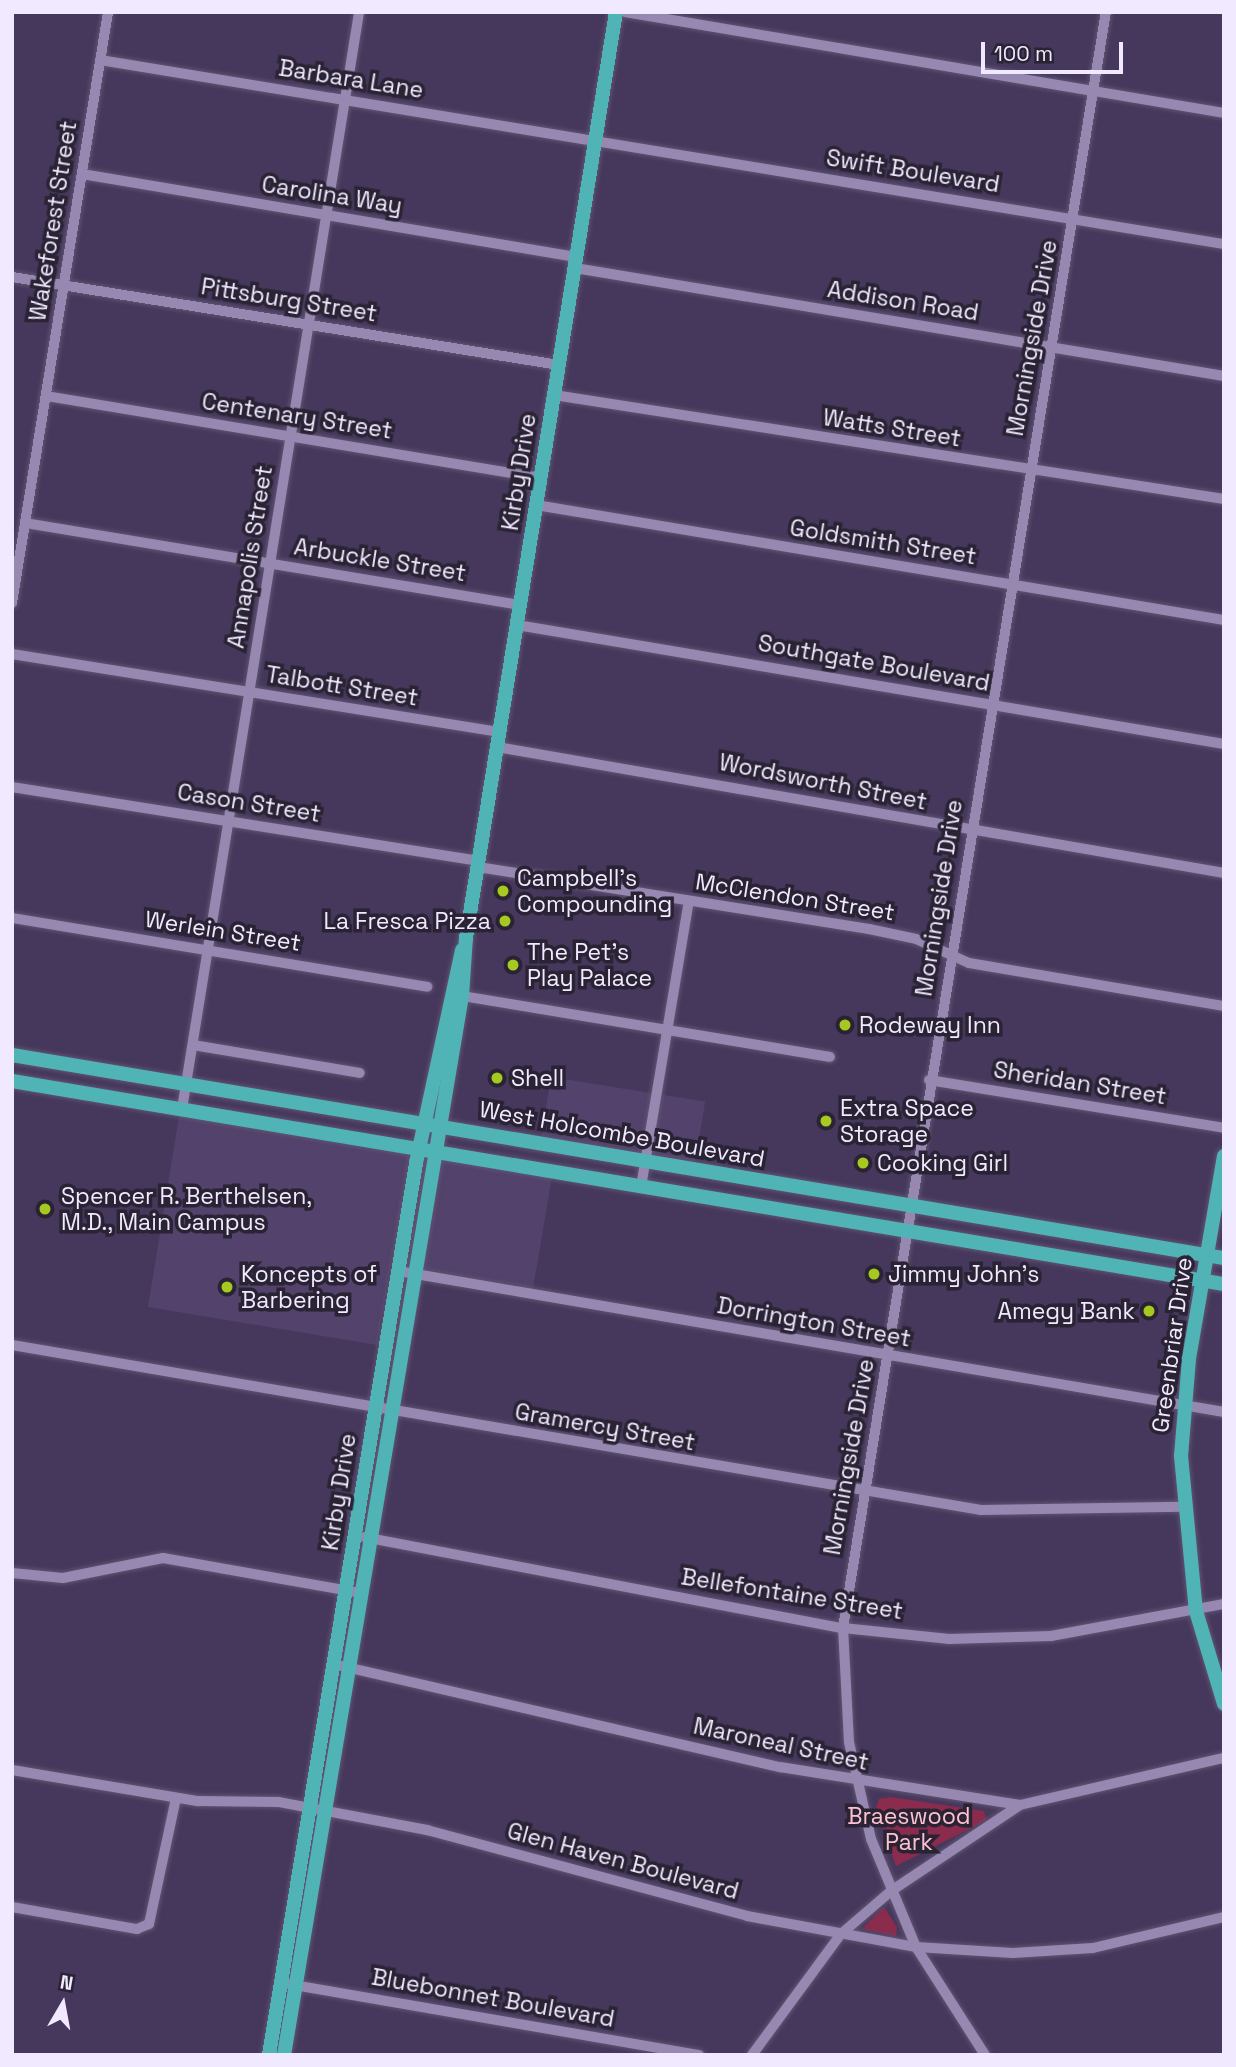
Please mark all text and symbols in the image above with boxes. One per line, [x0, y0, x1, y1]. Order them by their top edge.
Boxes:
scale bar [984, 28, 1126, 72]
text: 100 m [994, 40, 1053, 67]
street label: Barbara Lane [277, 54, 425, 104]
street label: Wakeforest Street [24, 119, 82, 323]
street label: Swift Boulevard [824, 144, 1002, 198]
street label: Carolina Way [260, 170, 404, 220]
street label: Morningside Drive [1001, 238, 1063, 438]
street label: Pittsburg Street [199, 272, 379, 328]
street label: Addison Road [826, 275, 980, 327]
street label: Centenary Street [200, 387, 394, 445]
street label: Watts Street [821, 403, 963, 453]
street label: Kirby Drive [496, 411, 542, 533]
street label: Annapolis Street [222, 464, 278, 650]
street label: Goldsmith Street [788, 514, 978, 570]
street label: Arbuckle Street [292, 533, 468, 587]
street label: Southgate Boulevard [756, 629, 992, 697]
street label: Talbott Street [264, 660, 420, 712]
street label: Wordsworth Street [717, 748, 929, 816]
street label: Cason Street [175, 778, 323, 828]
street label: Morningside Drive [910, 798, 968, 998]
place label: Campbell's Compounding [517, 864, 672, 918]
street label: McClendon Street [694, 868, 896, 926]
marker: Campbell's Compounding [495, 883, 511, 899]
street label: Werlein Street [143, 905, 303, 957]
place label: La Fresca Pizza [323, 907, 491, 935]
marker: La Fresca Pizza [497, 913, 513, 929]
place label: The Pet's Play Palace [527, 938, 652, 992]
marker: The Pet's Play Palace [505, 957, 521, 973]
place label: Rodeway Inn [859, 1011, 1001, 1039]
marker: Rodeway Inn [837, 1017, 853, 1033]
street label: Sheridan Street [992, 1056, 1168, 1110]
place label: Shell [511, 1064, 564, 1092]
marker: Shell [489, 1070, 505, 1086]
place label: Extra Space Storage [840, 1094, 974, 1148]
street label: West Holcombe Boulevard [477, 1095, 767, 1173]
marker: Extra Space Storage [818, 1113, 834, 1129]
place label: Cooking Girl [877, 1149, 1008, 1177]
marker: Cooking Girl [855, 1155, 871, 1171]
place label: Spencer R. Berthelsen, M.D., Main Campus [61, 1182, 313, 1236]
marker: Spencer R. Berthelsen, M.D., Main Campus [35, 1199, 55, 1219]
street label: Greenbriar Drive [1146, 1256, 1198, 1434]
place label: Koncepts of Barbering [241, 1260, 377, 1314]
place label: Jimmy John's [888, 1260, 1039, 1288]
marker: Jimmy John's [866, 1266, 882, 1282]
marker: Koncepts of Barbering [219, 1279, 235, 1295]
street label: Dorrington Street [715, 1291, 913, 1353]
place label: Amegy Bank [997, 1297, 1135, 1325]
marker: Amegy Bank [1141, 1303, 1157, 1319]
street label: Morningside Drive [818, 1357, 880, 1557]
street label: Gramercy Street [513, 1398, 697, 1456]
street label: Kirby Drive [316, 1431, 362, 1553]
street label: Bellefontaine Street [679, 1563, 905, 1625]
street label: Maroneal Street [691, 1712, 871, 1776]
park label: Braeswood Park [847, 1802, 971, 1856]
street label: Glen Haven Boulevard [504, 1817, 742, 1905]
street label: Bluebonnet Boulevard [369, 1963, 617, 2033]
north arrow [28, 1969, 98, 2039]
text: N [58, 1969, 75, 1996]

